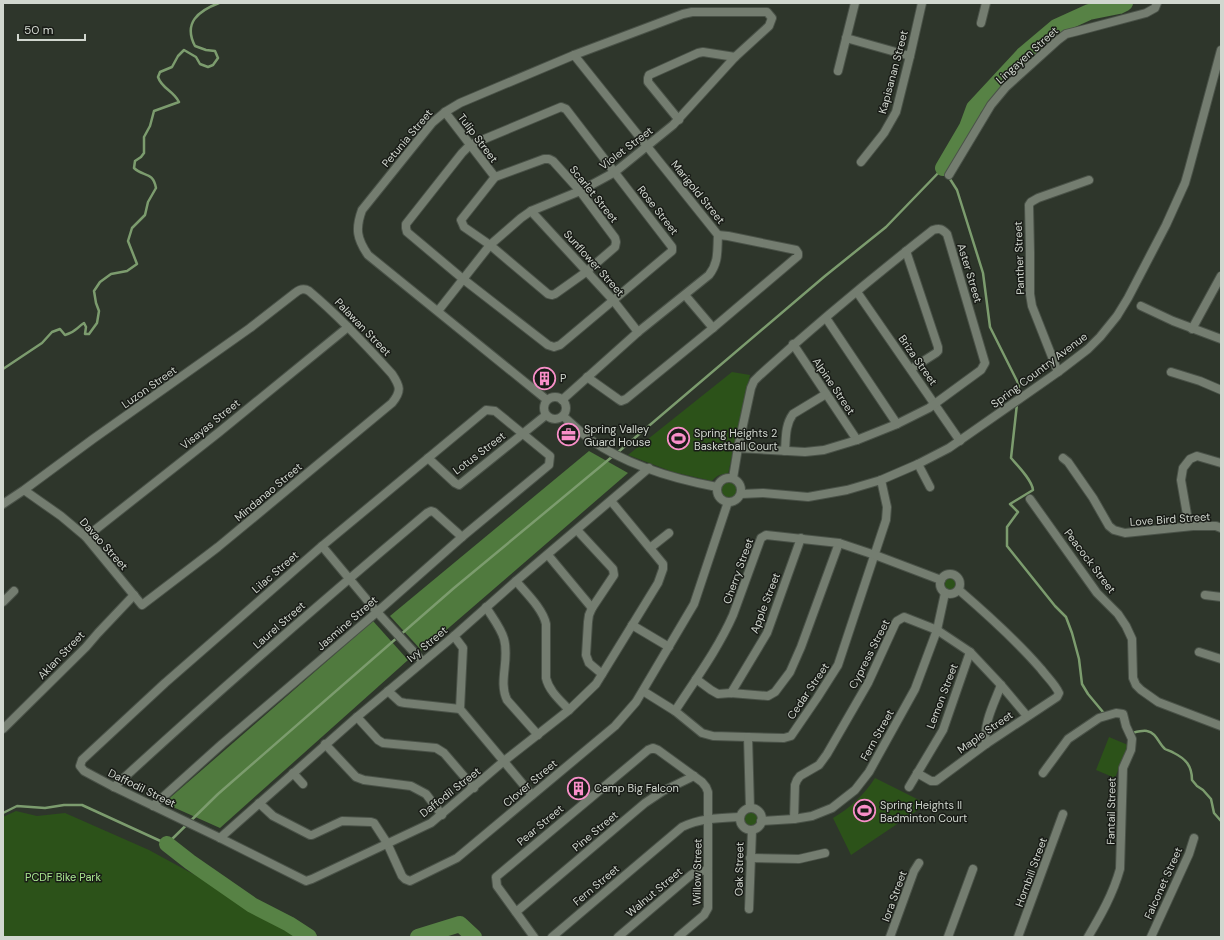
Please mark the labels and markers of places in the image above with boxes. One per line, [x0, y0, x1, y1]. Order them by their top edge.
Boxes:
building icon: P [531, 365, 557, 391]
place label: P [560, 371, 566, 385]
office icon: Spring Valley Guard House [556, 422, 582, 448]
place label: Spring Valley Guard House [584, 422, 650, 449]
sports icon: Spring Heights 2 Basketball Court [666, 426, 692, 452]
place label: Spring Heights 2 Basketball Court [694, 426, 777, 453]
building icon: Camp Big Falcon [565, 775, 591, 801]
place label: Camp Big Falcon [594, 781, 679, 795]
sports icon: Spring Heights II Badminton Court [852, 798, 878, 824]
place label: Spring Heights II Badminton Court [880, 798, 967, 825]

